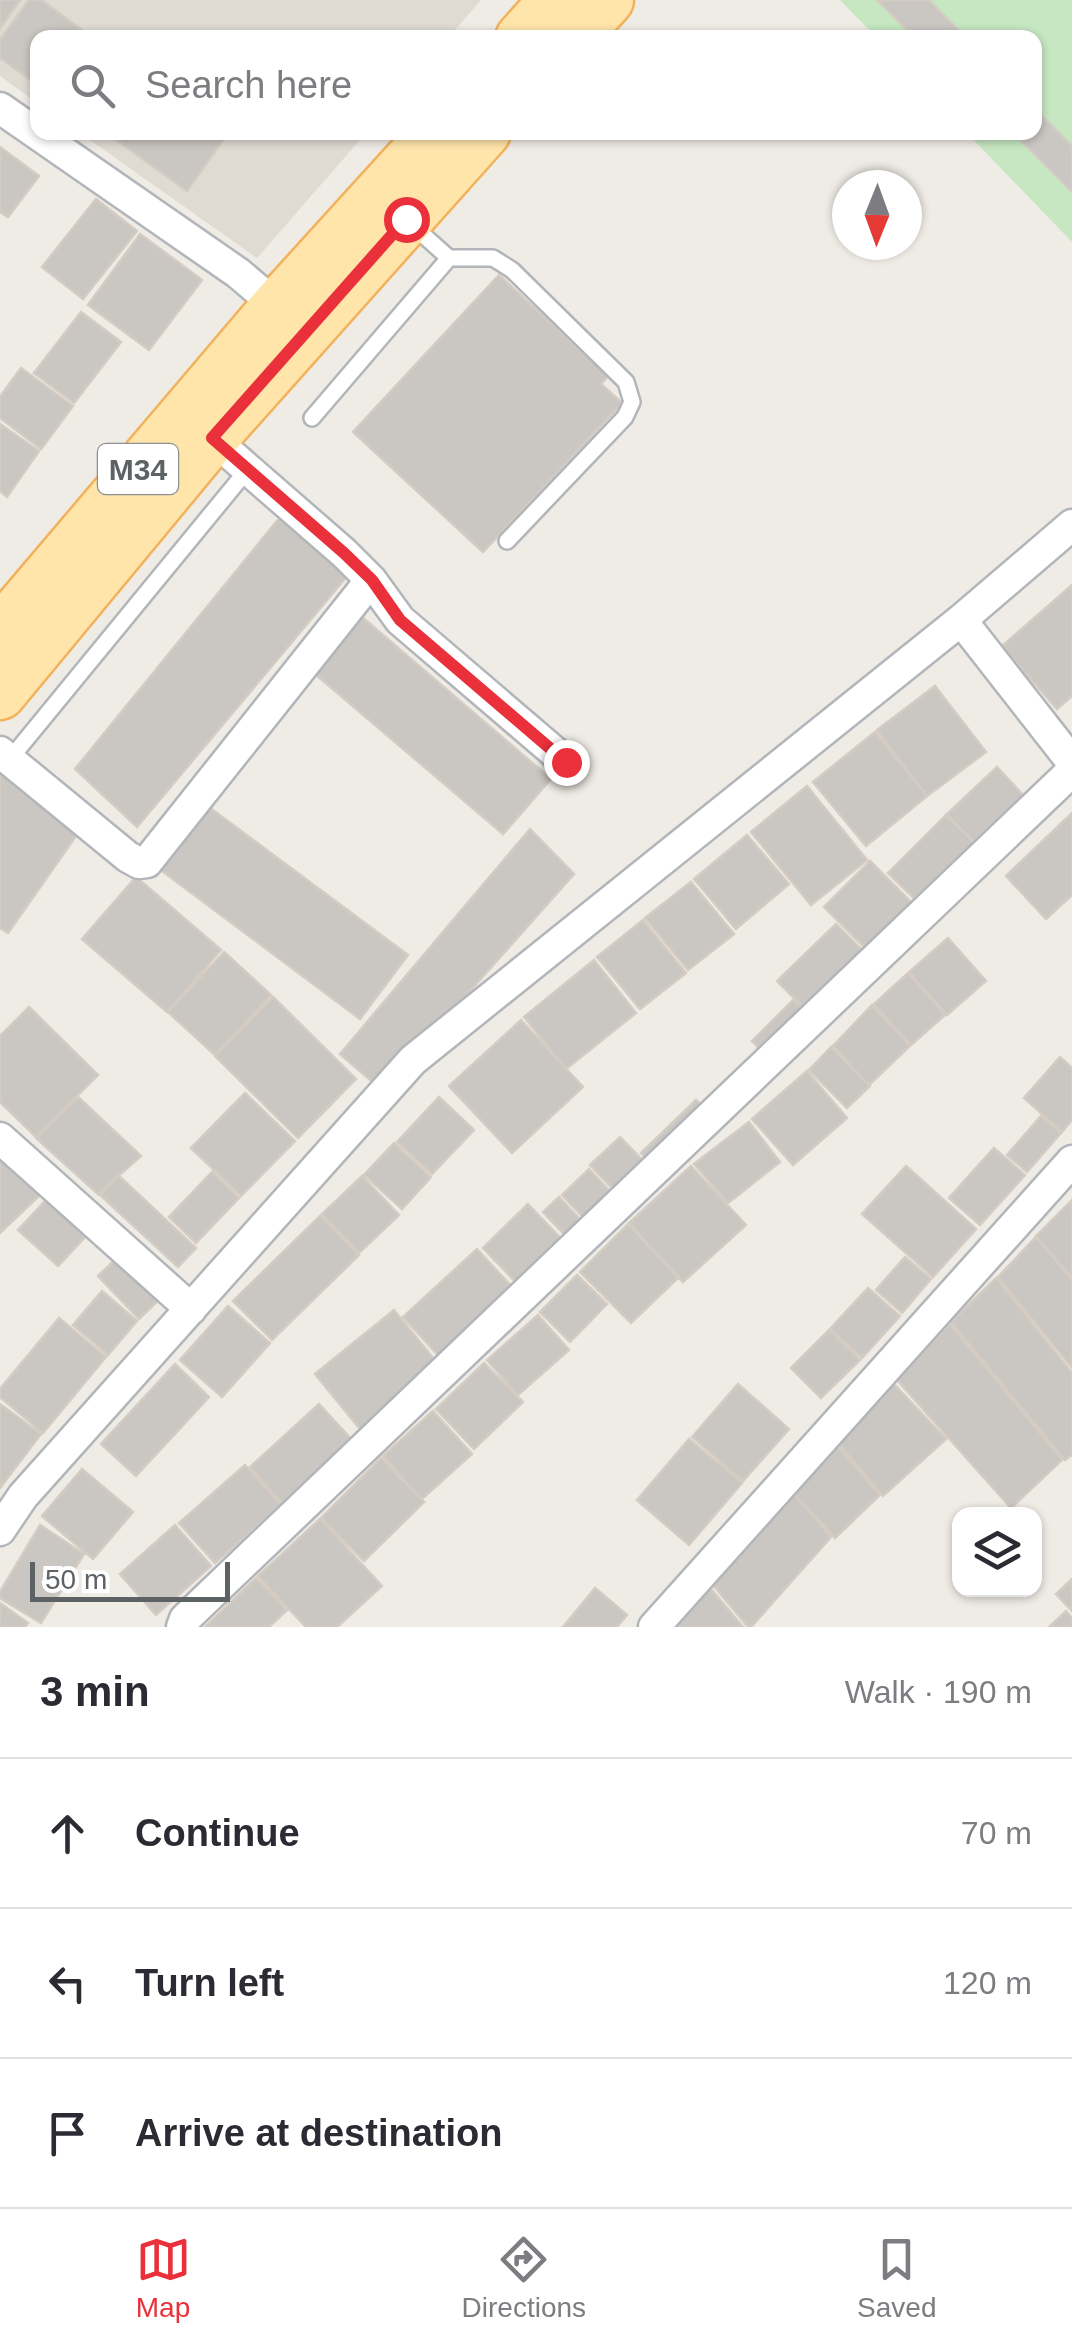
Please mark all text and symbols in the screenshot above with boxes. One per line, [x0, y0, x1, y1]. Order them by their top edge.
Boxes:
search box [30, 30, 1042, 140]
icon: search [65, 58, 120, 113]
text: Search here [145, 64, 352, 106]
north arrow [832, 170, 922, 260]
route start [384, 197, 430, 243]
road number: M34 [98, 444, 178, 494]
route end [544, 740, 590, 786]
map controls [952, 1507, 1042, 1597]
button: layers [952, 1507, 1042, 1597]
scale bar [30, 1557, 230, 1602]
text: 50 m [45, 1564, 107, 1595]
text: 3 min [40, 1668, 150, 1715]
text: Walk · 190 m [845, 1674, 1032, 1710]
icon: ahead [40, 1806, 95, 1861]
text: Continue [135, 1812, 300, 1854]
text: 70 m [961, 1815, 1032, 1851]
icon: left [40, 1956, 95, 2011]
text: Turn left [135, 1962, 284, 2004]
text: 120 m [943, 1965, 1032, 2001]
icon: arrive [40, 2106, 95, 2161]
text: Arrive at destination [135, 2112, 502, 2154]
tab: Map [136, 2232, 191, 2324]
tab: Directions [462, 2232, 586, 2324]
tab: Saved [857, 2232, 936, 2324]

